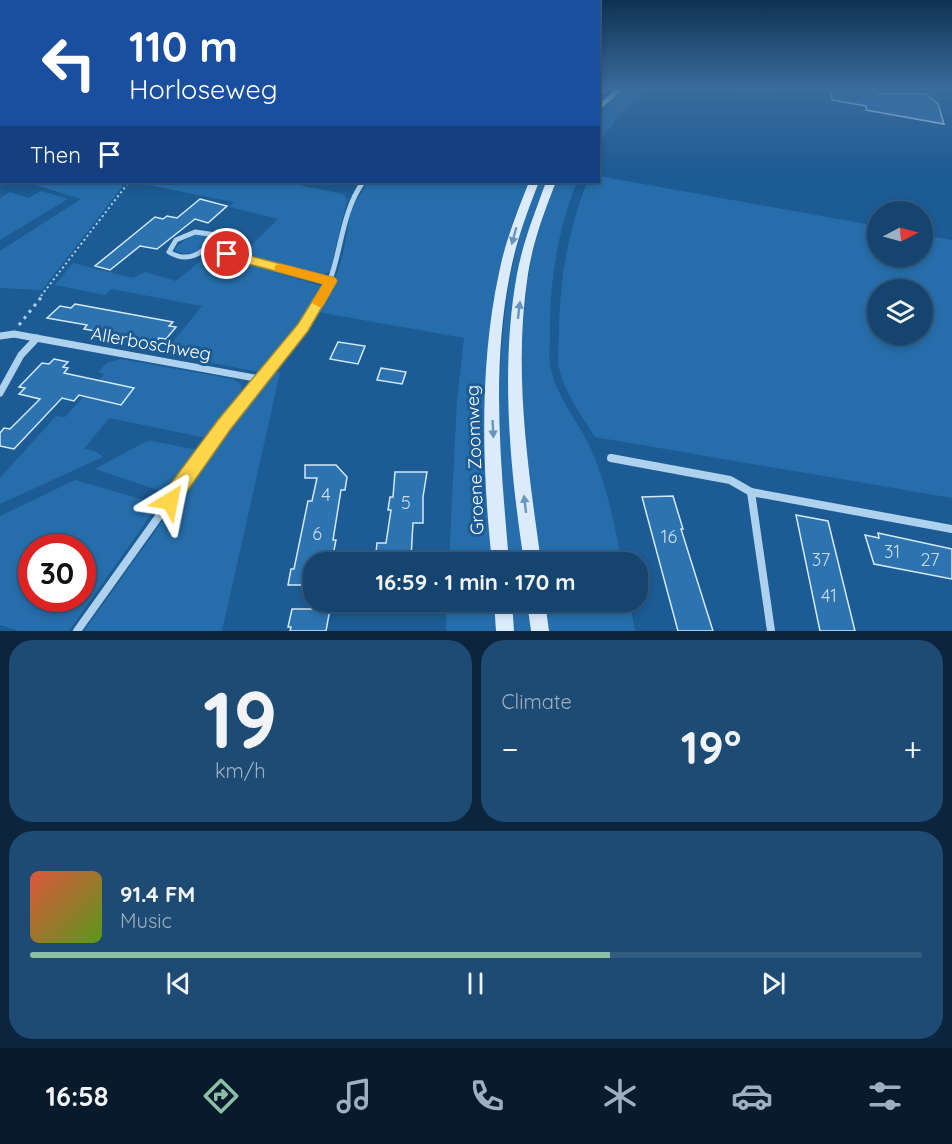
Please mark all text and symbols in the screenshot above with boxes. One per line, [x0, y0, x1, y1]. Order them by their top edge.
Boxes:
text: 110 m [129, 20, 238, 73]
icon: left [30, 24, 108, 102]
text: Horloseweg [129, 72, 278, 106]
icon: arrive [93, 138, 126, 171]
text: Then [30, 141, 81, 169]
north arrow [867, 201, 933, 267]
map controls [867, 201, 933, 345]
one-way arrow [508, 227, 518, 245]
pin [201, 228, 252, 279]
icon: arrive [210, 237, 243, 270]
button: layers [867, 279, 933, 345]
one-way arrow [514, 301, 524, 320]
street label: Allerboschweg [89, 322, 213, 365]
street label: Groene Zoomweg [460, 385, 489, 535]
one-way arrow [488, 420, 497, 439]
position arrow [138, 469, 202, 533]
house number: 4 [321, 483, 331, 506]
house number: 5 [401, 491, 411, 514]
one-way arrow [520, 495, 529, 514]
house number: 6 [312, 522, 322, 545]
house number: 16 [661, 525, 677, 548]
speed limit sign: 30 [18, 534, 96, 612]
house number: 31 [884, 540, 900, 563]
house number: 37 [812, 548, 830, 571]
house number: 27 [921, 548, 939, 571]
text: 16:59 · 1 min · 170 m [375, 568, 576, 596]
house number: 41 [821, 584, 837, 607]
text: 19 [203, 670, 278, 768]
text: Climate [502, 689, 572, 714]
text: 19° [681, 719, 741, 775]
text: − [502, 728, 519, 769]
text: + [903, 728, 922, 769]
text: km/h [215, 758, 266, 783]
text: 91.4 FM [120, 880, 195, 908]
text: Music [120, 908, 172, 933]
icon: previous [162, 967, 195, 1000]
icon: pause [459, 967, 492, 1000]
icon: next [757, 967, 790, 1000]
icon: directions [200, 1075, 242, 1117]
icon: music [333, 1075, 375, 1117]
icon: phone [466, 1075, 508, 1117]
icon: climate [599, 1075, 641, 1117]
icon: car [731, 1075, 773, 1117]
icon: filters [864, 1075, 906, 1117]
text: 16:58 [45, 1079, 109, 1113]

